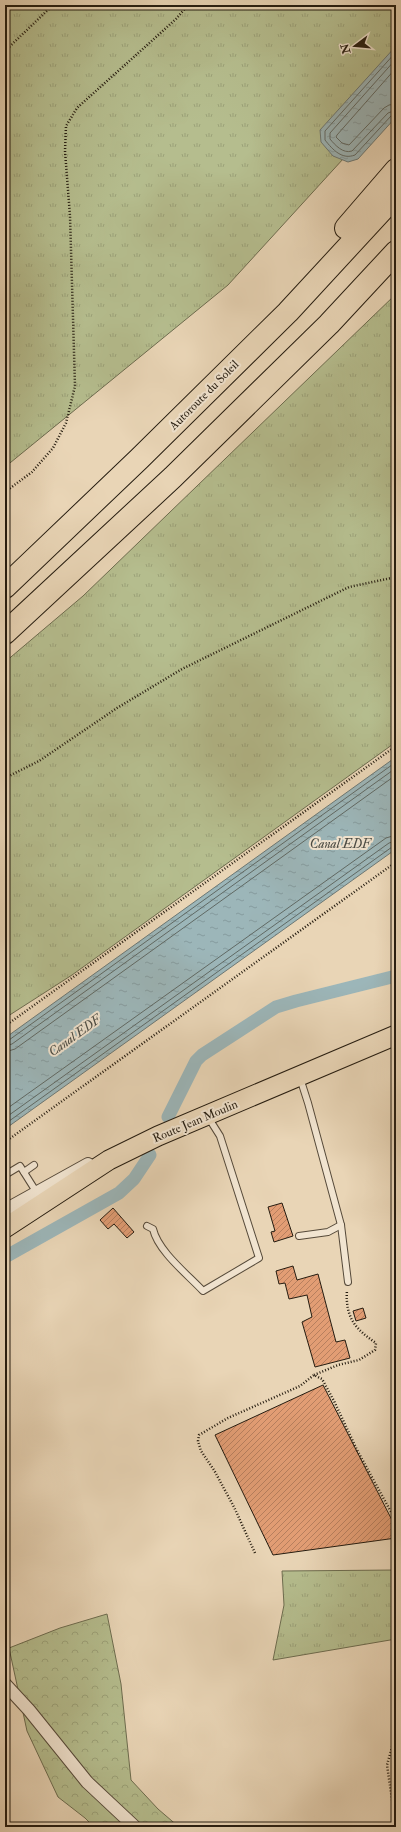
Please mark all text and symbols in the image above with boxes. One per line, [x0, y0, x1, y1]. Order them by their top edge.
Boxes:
north arrow [335, 26, 375, 66]
text: N [338, 41, 354, 56]
street label: Autoroute du Soleil [166, 357, 242, 434]
water label: Canal EDF [310, 836, 373, 852]
water label: Canal EDF [45, 1010, 106, 1060]
street label: Route Jean Moulin [150, 1097, 240, 1146]

